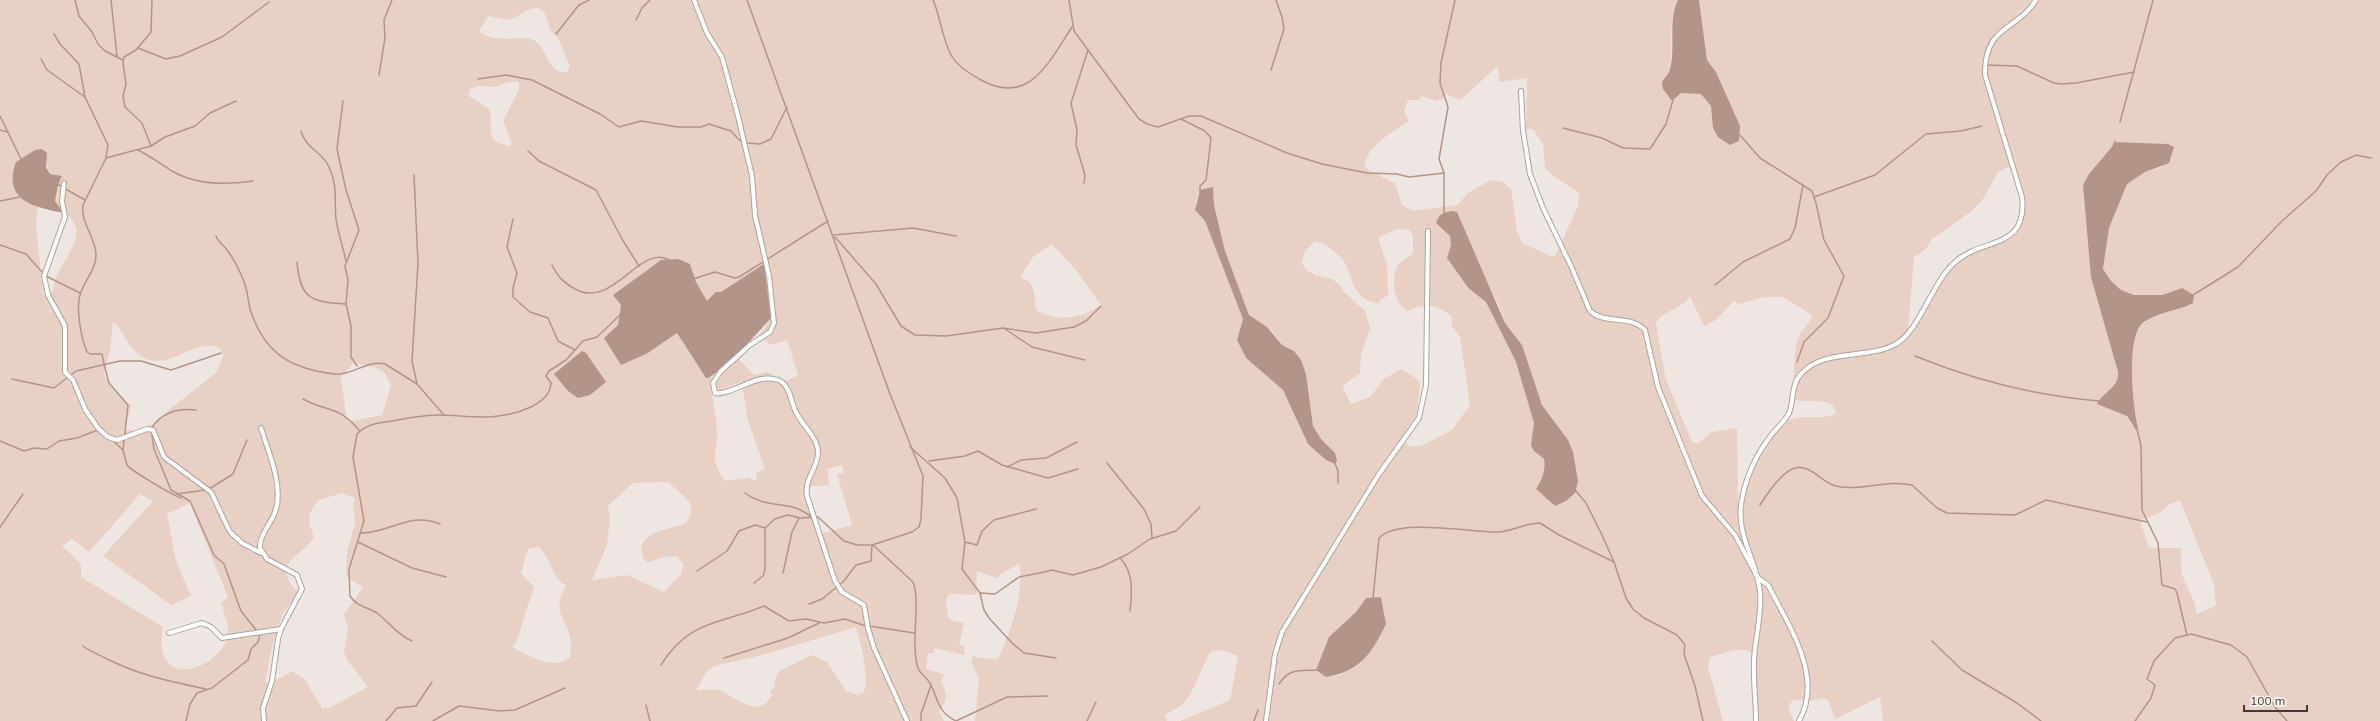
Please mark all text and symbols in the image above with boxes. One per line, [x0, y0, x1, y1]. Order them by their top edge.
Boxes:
scale bar [2244, 687, 2307, 713]
text: 100 m [2250, 693, 2285, 708]

